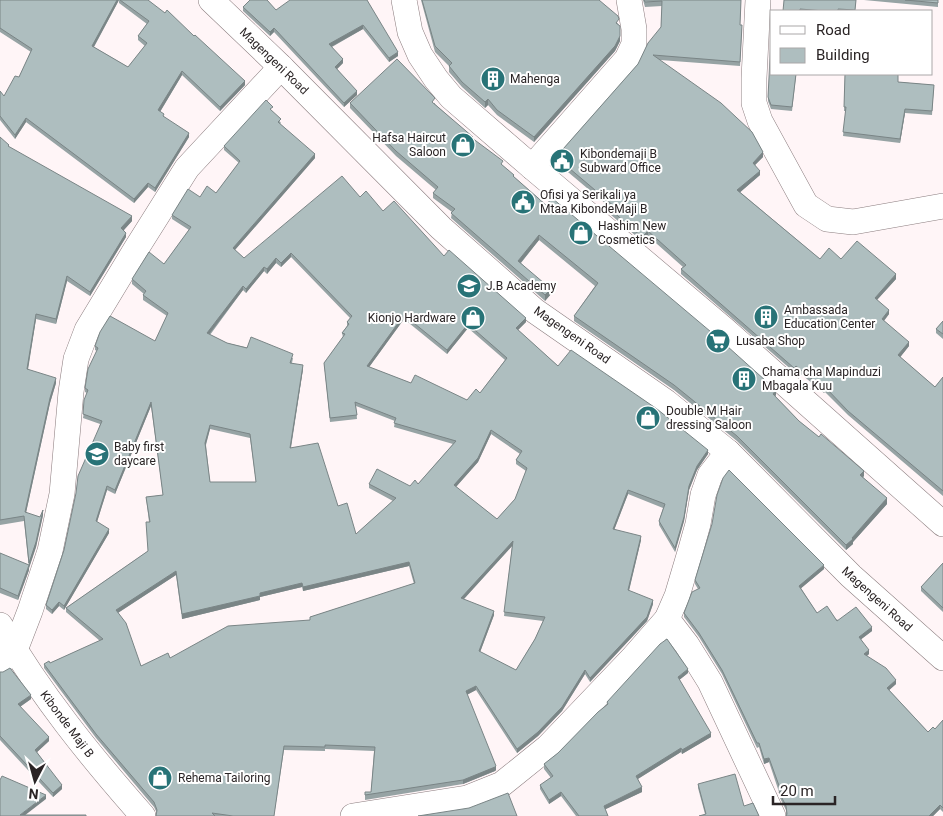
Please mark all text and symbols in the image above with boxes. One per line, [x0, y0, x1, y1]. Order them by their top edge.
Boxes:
legend [770, 10, 933, 75]
text: Road [816, 21, 850, 39]
street label: Magengeni Road [237, 25, 311, 97]
text: Building [816, 46, 870, 64]
building icon: Mahenga [480, 66, 506, 92]
place label: Mahenga [510, 72, 560, 86]
place label: Hafsa Haircut Saloon [372, 131, 446, 159]
shop icon: Hafsa Haircut Saloon [450, 132, 476, 158]
place label: Kibondemaji B Subward Office [580, 147, 661, 175]
public building icon: Kibondemaji B Subward Office [549, 148, 575, 174]
place label: Ofisi ya Serikali ya Mtaa KibondeMaji B [540, 188, 647, 216]
public building icon: Ofisi ya Serikali ya Mtaa KibondeMaji B [510, 189, 536, 215]
place label: Hashim New Cosmetics [598, 219, 666, 247]
shop icon: Hashim New Cosmetics [568, 220, 594, 246]
school or university icon: J.B Academy [456, 273, 482, 299]
place label: J.B Academy [486, 279, 557, 293]
street label: Magengeni Road [531, 303, 613, 367]
place label: Ambassada Education Center [784, 303, 875, 331]
building icon: Ambassada Education Center [753, 304, 779, 330]
shop icon: Kionjo Hardware [460, 305, 486, 331]
place label: Kionjo Hardware [368, 311, 456, 325]
supermarket icon: Lusaba Shop [705, 328, 731, 354]
place label: Lusaba Shop [736, 334, 805, 348]
place label: Chama cha Mapinduzi Mbagala Kuu [762, 365, 881, 393]
building icon: Chama cha Mapinduzi Mbagala Kuu [731, 366, 757, 392]
place label: Double M Hair dressing Saloon [666, 404, 752, 432]
shop icon: Double M Hair dressing Saloon [635, 405, 661, 431]
place label: Baby first daycare [114, 440, 164, 468]
school or university icon: Baby first daycare [84, 441, 110, 467]
street label: Magengeni Road [839, 564, 915, 634]
street label: Kibonde Maji B [37, 688, 97, 760]
north arrow [10, 756, 60, 806]
shop icon: Rehema Tailoring [147, 765, 173, 791]
place label: Rehema Tailoring [178, 771, 271, 785]
scale bar [773, 774, 836, 806]
text: 20 m [780, 782, 814, 800]
text: N [28, 785, 39, 802]

